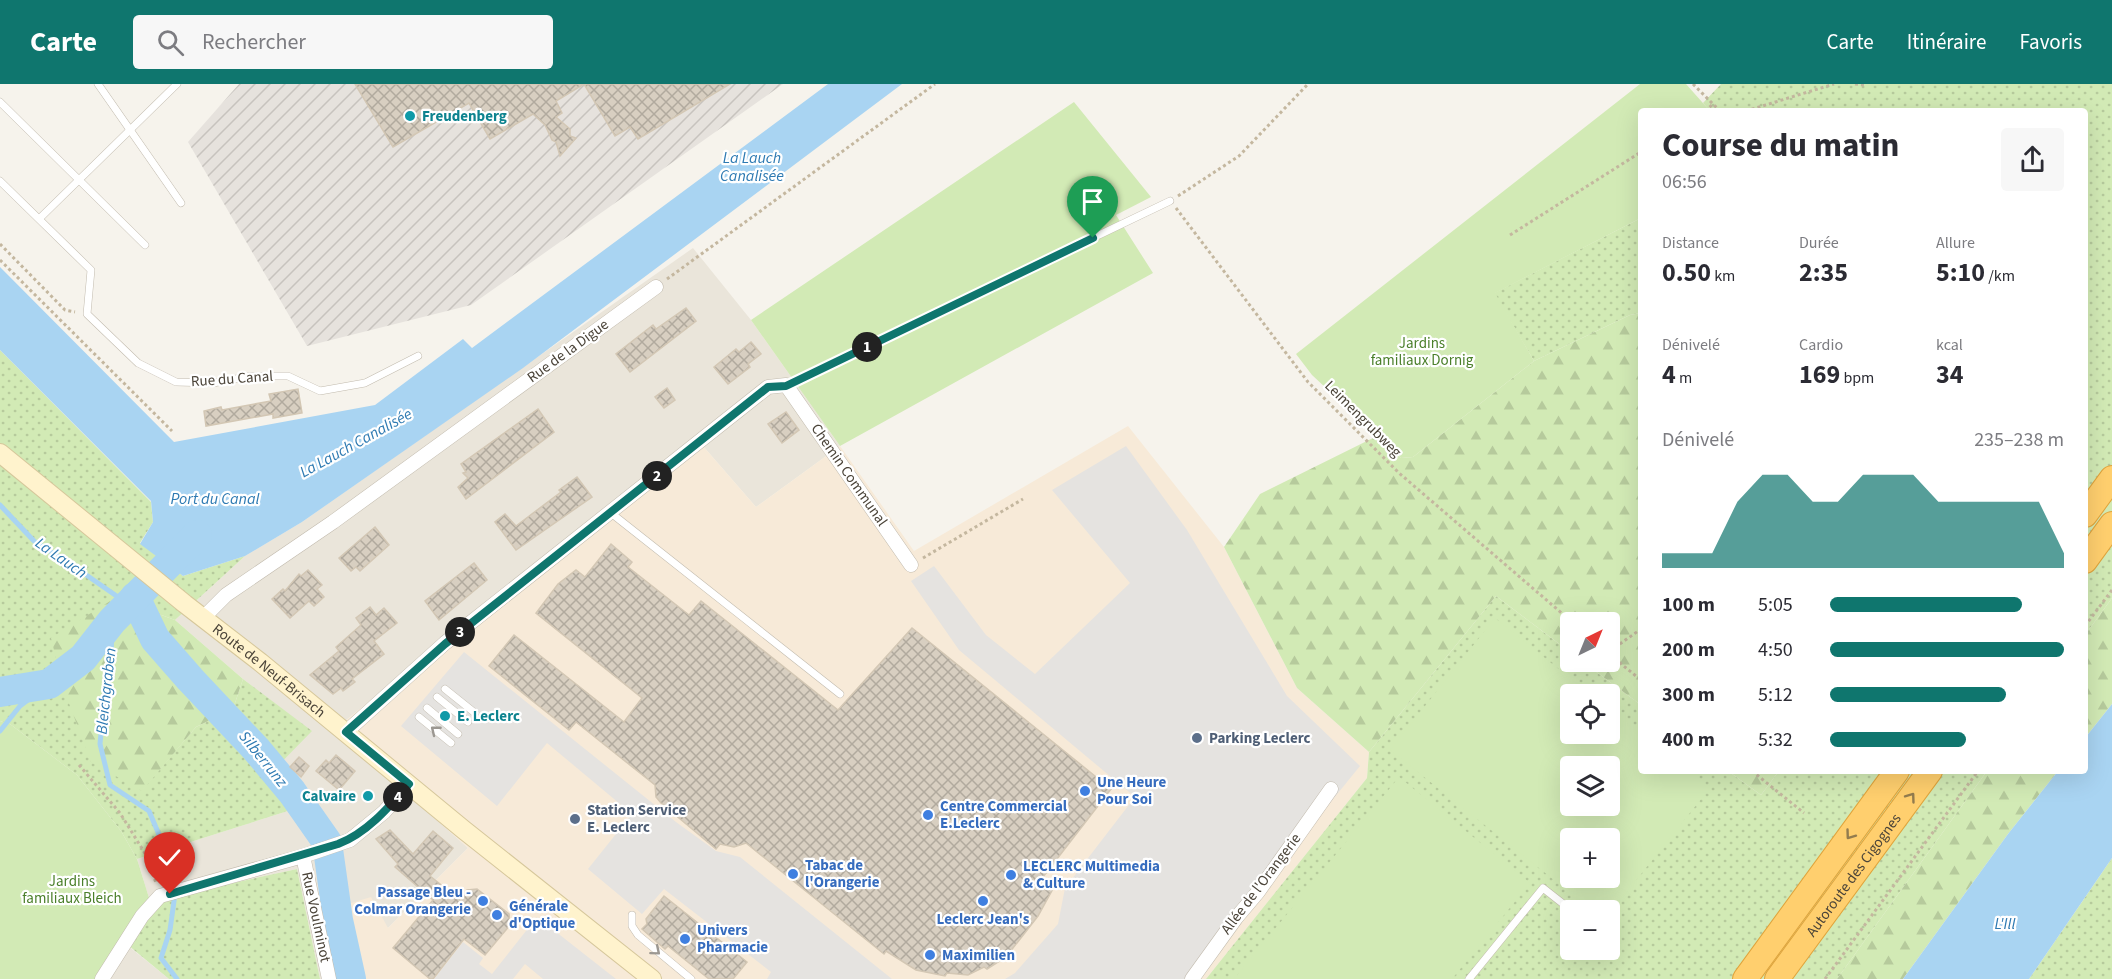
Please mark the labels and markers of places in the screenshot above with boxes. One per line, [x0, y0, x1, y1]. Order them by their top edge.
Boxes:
place label: Freudenberg [422, 106, 507, 127]
marker: Freudenberg [403, 109, 417, 123]
pin [1067, 176, 1118, 238]
pin: 1 [852, 332, 882, 362]
pin: 2 [642, 461, 672, 491]
pin: 3 [445, 617, 475, 647]
place label: E. Leclerc [457, 706, 520, 727]
marker: E. Leclerc [438, 709, 452, 723]
place label: Parking Leclerc [1209, 728, 1311, 749]
marker: Parking Leclerc [1190, 731, 1204, 745]
place label: Une Heure Pour Soi [1097, 772, 1167, 810]
pin: 4 [383, 782, 413, 812]
marker: Une Heure Pour Soi [1078, 784, 1092, 798]
place label: Calvaire [302, 786, 356, 807]
marker: Calvaire [361, 789, 375, 803]
place label: Centre Commercial E.Leclerc [940, 796, 1068, 834]
place label: Station Service E. Leclerc [587, 800, 687, 838]
marker: Centre Commercial E.Leclerc [921, 808, 935, 822]
marker: Station Service E. Leclerc [568, 812, 582, 826]
pin [144, 832, 195, 894]
place label: Tabac de l'Orangerie [805, 855, 880, 893]
place label: LECLERC Multimedia & Culture [1023, 856, 1160, 894]
marker: Tabac de l'Orangerie [786, 867, 800, 881]
marker: LECLERC Multimedia & Culture [1004, 868, 1018, 882]
place label: Passage Bleu - Colmar Orangerie [354, 882, 471, 920]
marker: Passage Bleu - Colmar Orangerie [476, 894, 490, 908]
marker: Leclerc Jean's [976, 894, 990, 908]
place label: Générale d'Optique [509, 896, 576, 934]
marker: Générale d'Optique [490, 908, 504, 922]
place label: Leclerc Jean's [937, 909, 1030, 930]
place label: Univers Pharmacie [697, 920, 768, 958]
marker: Univers Pharmacie [678, 932, 692, 946]
place label: Maximilien [942, 945, 1015, 966]
marker: Maximilien [923, 948, 937, 962]

